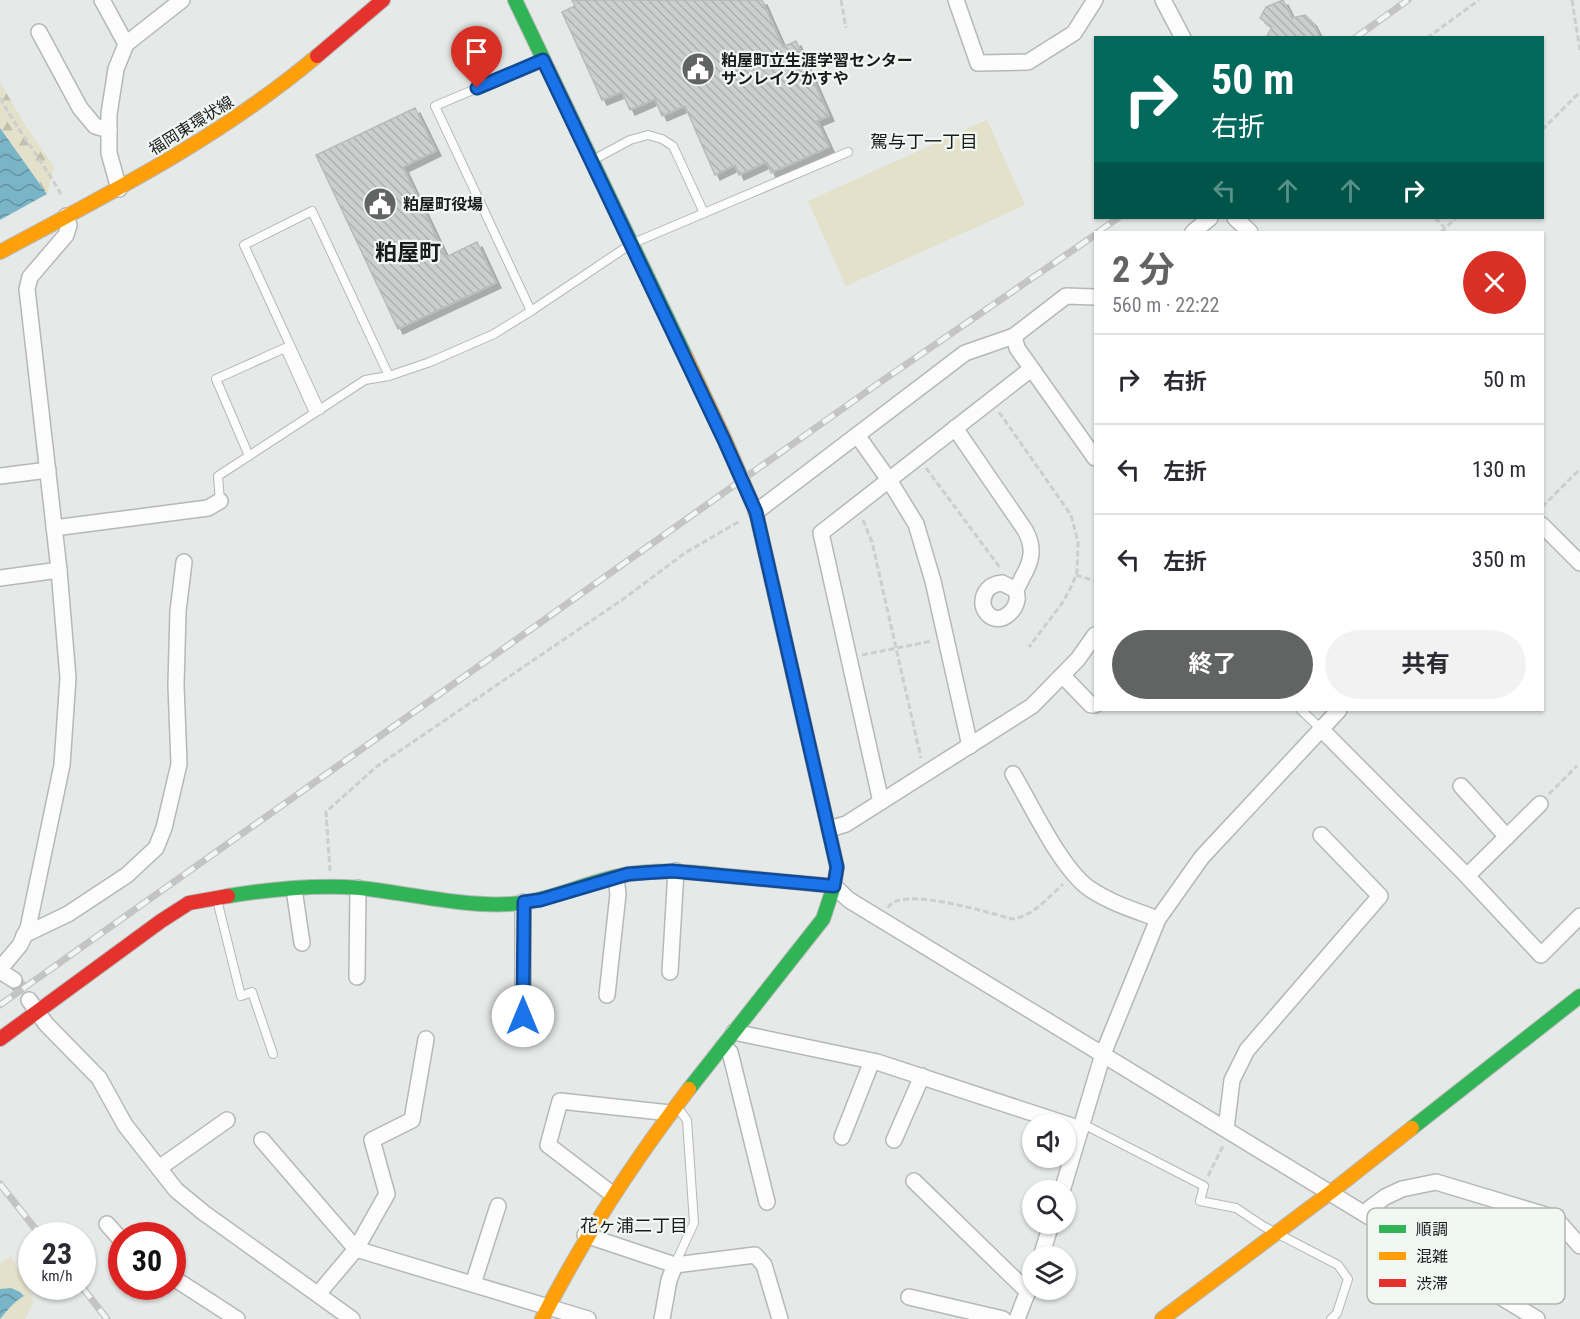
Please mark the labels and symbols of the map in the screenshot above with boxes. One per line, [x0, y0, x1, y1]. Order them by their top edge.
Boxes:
pin [451, 26, 502, 88]
public building icon: 粕屋町立生涯学習センター サンレイクかすや [680, 51, 716, 87]
place label: 粕屋町立生涯学習センター サンレイクかすや [721, 51, 913, 88]
street label: 福岡東環状線 [146, 92, 237, 159]
district label: 駕与丁一丁目 [870, 131, 978, 152]
public building icon: 粕屋町役場 [362, 186, 398, 222]
place label: 粕屋町役場 [403, 195, 483, 214]
district label: 粕屋町 [375, 240, 441, 265]
position arrow [491, 984, 555, 1048]
legend [1367, 1208, 1565, 1304]
district label: 花ヶ浦二丁目 [580, 1215, 688, 1236]
text: 順調 [1416, 1220, 1448, 1239]
speed limit sign: 30 [108, 1222, 186, 1300]
text: 混雑 [1416, 1247, 1448, 1266]
text: 渋滞 [1416, 1274, 1448, 1293]

